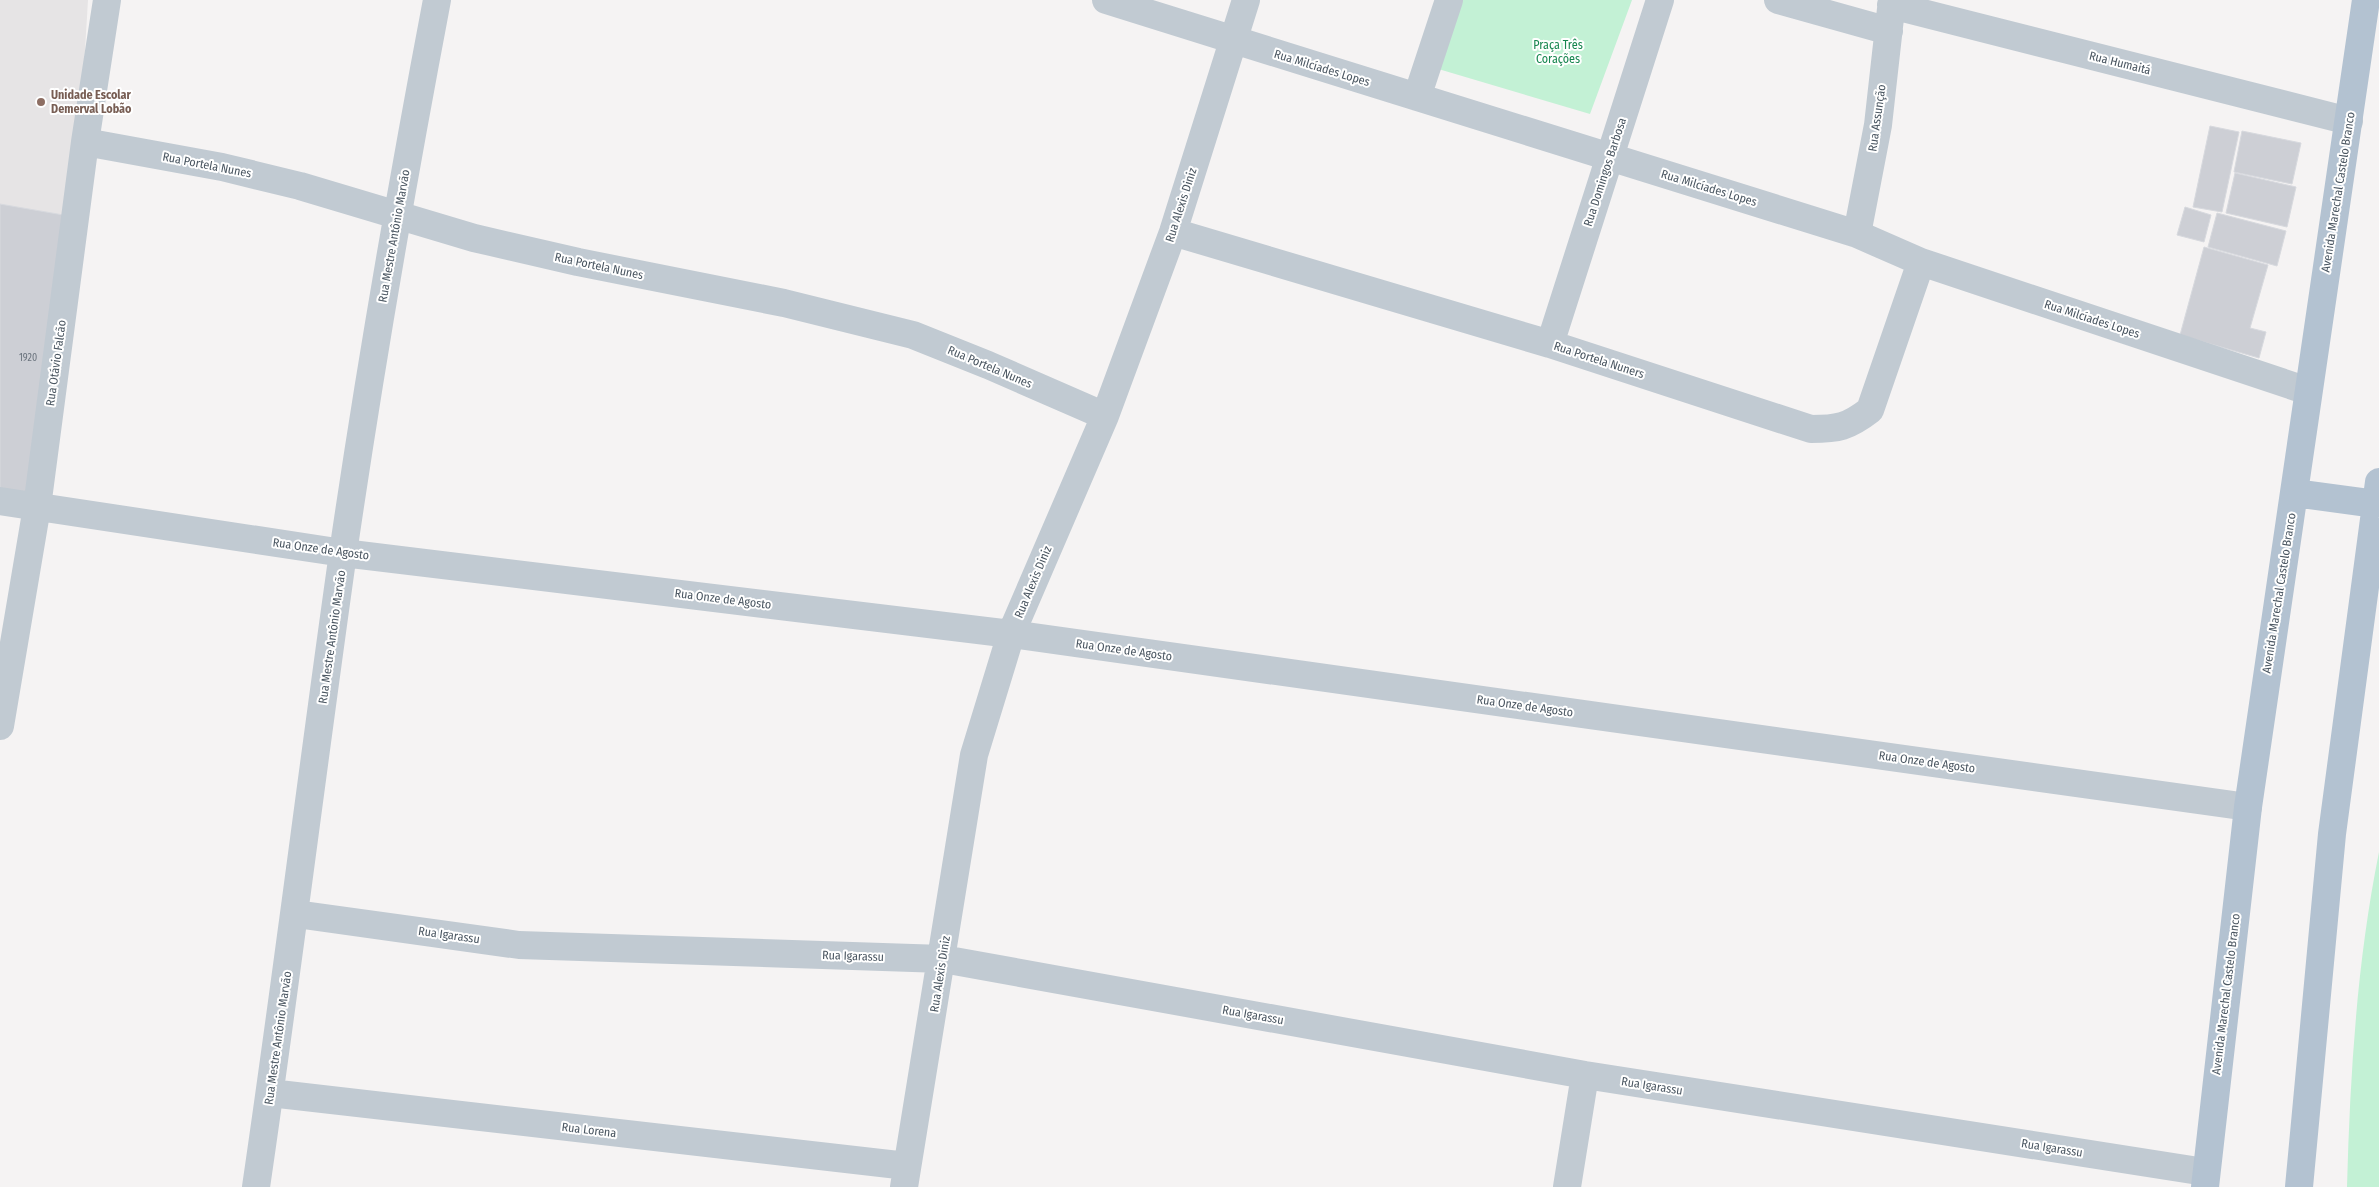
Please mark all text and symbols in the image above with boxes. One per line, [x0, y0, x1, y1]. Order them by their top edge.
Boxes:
park label: Praça Três Corações [1533, 38, 1583, 66]
street label: Rua Milcíades Lopes [1272, 47, 1372, 89]
street label: Rua Humaitá [2088, 49, 2152, 77]
street label: Rua Assunção [1865, 83, 1889, 153]
place label: Unidade Escolar Demerval Lobão [51, 88, 132, 116]
marker: Unidade Escolar Demerval Lobão [35, 96, 47, 108]
street label: Avenida Marechal Castelo Branco [2318, 111, 2358, 273]
street label: Rua Domingos Barbosa [1581, 116, 1629, 228]
street label: Rua Portela Nunes [161, 150, 253, 180]
street label: Rua Alexis Diniz [1162, 166, 1200, 244]
street label: Rua Milcíades Lopes [1659, 167, 1759, 209]
street label: Rua Mestre Antônio Marvão [375, 168, 413, 304]
street label: Rua Portela Nunes [553, 250, 645, 282]
street label: Rua Milcíades Lopes [2043, 297, 2141, 341]
street label: Rua Otávio Falcão [43, 319, 69, 407]
street label: Rua Portela Nuners [1552, 339, 1646, 381]
street label: Rua Portela Nunes [946, 343, 1034, 391]
house number: 1920 [19, 352, 37, 364]
street label: Avenida Marechal Castelo Branco [2259, 512, 2299, 674]
street label: Rua Onze de Agosto [272, 535, 370, 563]
street label: Rua Alexis Diniz [1011, 544, 1055, 620]
street label: Rua Mestre Antônio Marvão [316, 569, 348, 705]
street label: Rua Onze de Agosto [674, 586, 772, 612]
street label: Rua Onze de Agosto [1075, 636, 1173, 664]
street label: Rua Onze de Agosto [1476, 692, 1574, 720]
street label: Rua Onze de Agosto [1878, 748, 1976, 776]
street label: Avenida Marechal Castelo Branco [2209, 913, 2243, 1075]
street label: Rua Igarassu [417, 924, 481, 946]
street label: Rua Alexis Diniz [927, 935, 953, 1013]
street label: Rua Igarassu [822, 948, 884, 964]
street label: Rua Mestre Antônio Marvão [262, 970, 294, 1106]
street label: Rua Igarassu [1221, 1003, 1285, 1027]
street label: Rua Igarassu [1620, 1074, 1684, 1098]
street label: Rua Lorena [561, 1120, 617, 1140]
street label: Rua Igarassu [2020, 1136, 2084, 1160]

